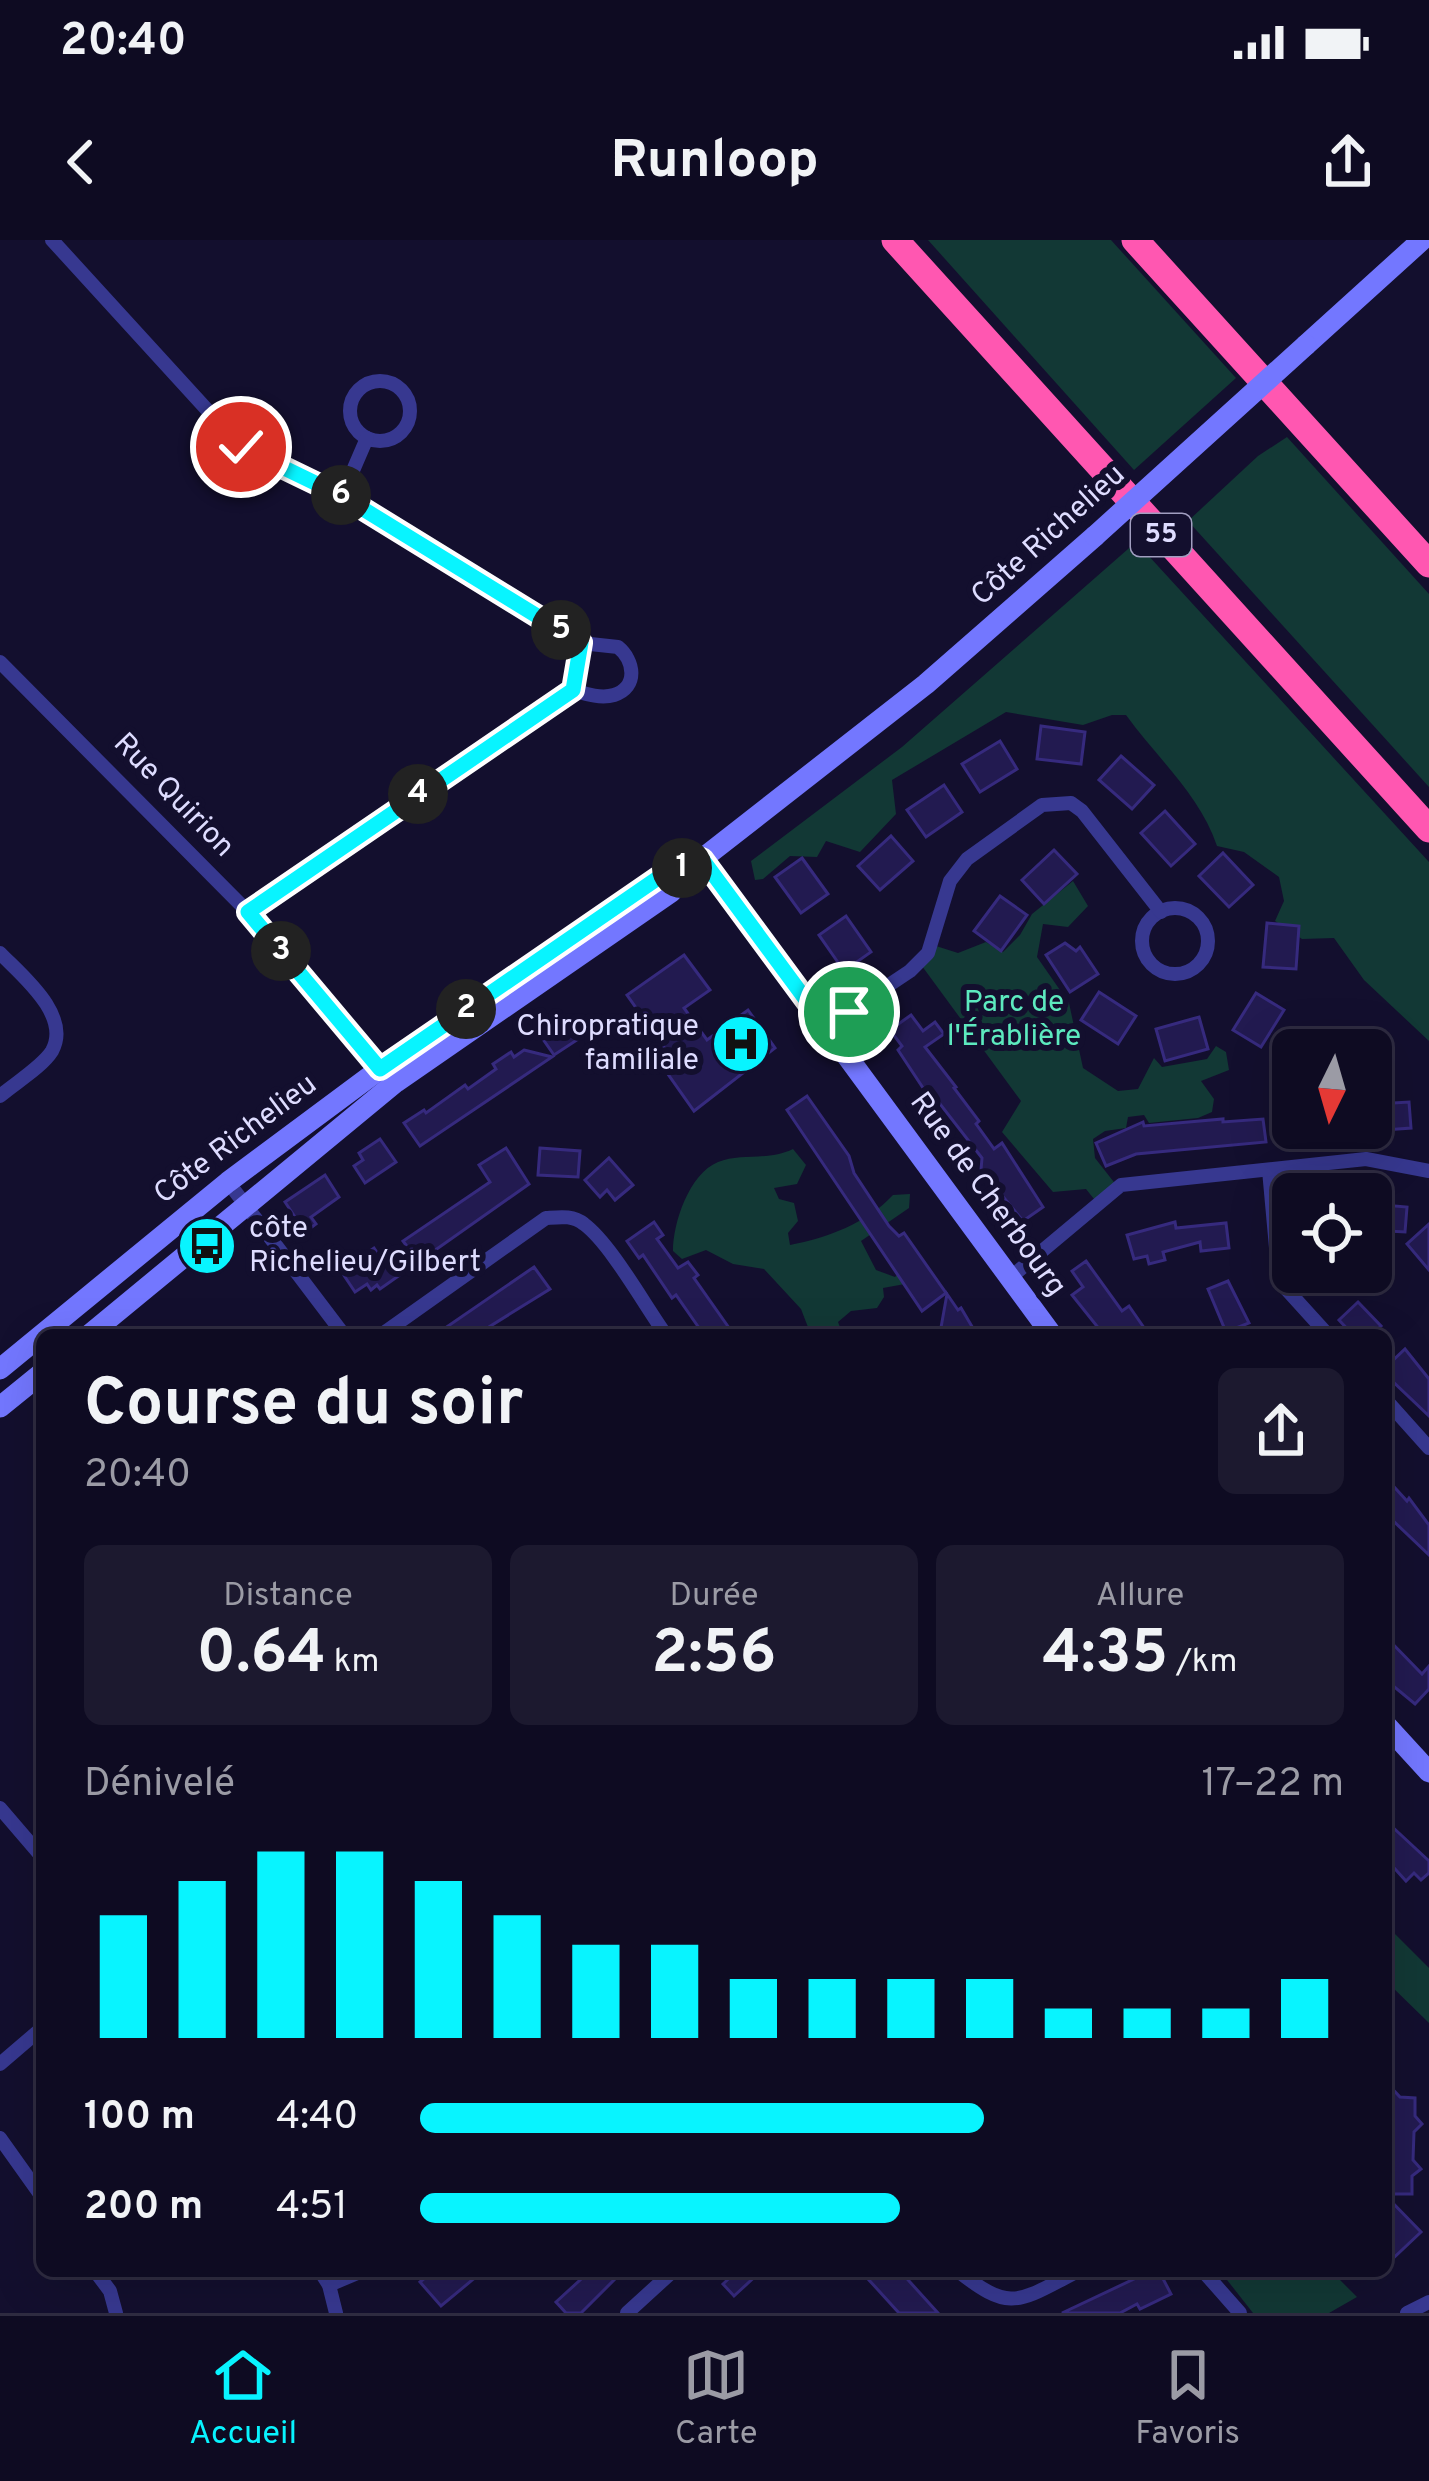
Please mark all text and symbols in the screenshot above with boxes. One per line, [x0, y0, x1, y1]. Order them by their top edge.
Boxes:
text: 20:40 [60, 14, 187, 71]
text: Runloop [610, 128, 819, 197]
icon: back [48, 129, 114, 195]
icon: share [1315, 129, 1381, 195]
pin [190, 396, 292, 498]
icon: check [208, 414, 274, 480]
street label: Côte Richelieu [964, 457, 1134, 615]
pin: 6 [311, 465, 371, 525]
text: 6 [331, 474, 351, 516]
road number: 55 [1131, 514, 1191, 556]
pin: 5 [531, 600, 591, 660]
text: 5 [551, 609, 571, 651]
street label: Rue Quirion [105, 726, 241, 866]
pin: 4 [388, 764, 448, 824]
text: 4 [407, 773, 429, 815]
pin: 1 [652, 838, 712, 898]
text: 1 [675, 847, 689, 889]
pin: 3 [251, 921, 311, 981]
text: 3 [271, 930, 291, 972]
pin [798, 961, 900, 1063]
pin: 2 [436, 979, 496, 1039]
icon: arrive [816, 979, 882, 1045]
park label: Parc de l'Érablière [947, 985, 1081, 1056]
text: 2 [456, 988, 476, 1030]
place label: Chiropratique familiale [516, 1009, 699, 1080]
hospital icon: Chiropratique familiale [710, 1013, 772, 1075]
north arrow [1272, 1029, 1392, 1149]
map controls [1272, 1029, 1392, 1293]
street label: Côte Richelieu [147, 1067, 325, 1213]
street label: Rue de Cherbourg [901, 1086, 1073, 1304]
button: locate [1272, 1173, 1392, 1293]
place label: côte Richelieu/Gilbert [249, 1211, 481, 1282]
bus stop icon: côte Richelieu/Gilbert [176, 1215, 238, 1277]
text: Course du soir [84, 1365, 524, 1448]
button: share [1218, 1368, 1344, 1494]
text: 20:40 [84, 1452, 191, 1501]
text: Distance [223, 1576, 353, 1618]
text: Durée [670, 1576, 758, 1618]
text: Allure [1096, 1576, 1184, 1618]
text: 0.64 [197, 1618, 326, 1694]
text: 2:56 [652, 1618, 776, 1694]
text: 4:35 [1042, 1618, 1168, 1694]
text: km [326, 1642, 379, 1684]
text: /km [1168, 1642, 1238, 1684]
text: Dénivelé [84, 1761, 235, 1810]
text: 17–22 m [1201, 1761, 1344, 1810]
text: 100 m [84, 2094, 195, 2143]
text: 4:40 [276, 2094, 358, 2143]
text: 200 m [84, 2184, 203, 2233]
text: 4:51 [276, 2184, 348, 2233]
tab: Accueil [189, 2342, 297, 2456]
tab: Carte [675, 2342, 757, 2456]
tab: Favoris [1135, 2342, 1240, 2456]

